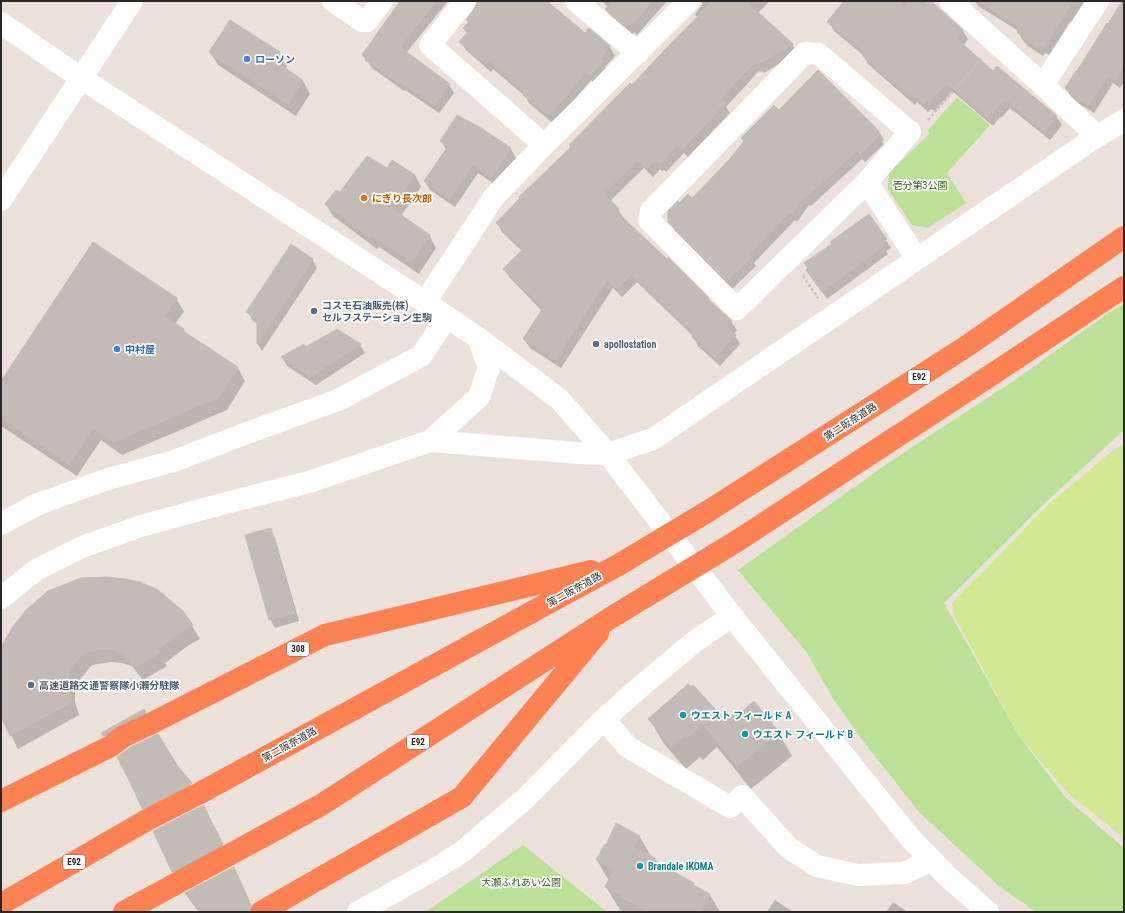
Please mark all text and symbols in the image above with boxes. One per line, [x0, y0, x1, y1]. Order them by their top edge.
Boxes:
marker: ローソン [242, 54, 252, 64]
place label: ローソン [255, 54, 295, 65]
park label: 壱分第3公園 [893, 180, 947, 191]
marker: にぎり長次郎 [359, 193, 369, 203]
place label: にぎり長次郎 [372, 193, 432, 204]
place label: コスモ石油販売(株) セルフステーション生駒 [322, 300, 432, 323]
marker: コスモ石油販売(株) セルフステーション生駒 [309, 306, 319, 316]
marker: apollostation [591, 339, 601, 349]
place label: apollostation [604, 339, 657, 350]
marker: 中村屋 [112, 344, 122, 354]
place label: 中村屋 [125, 344, 155, 355]
road number: E92 [908, 370, 930, 384]
street label: 第二阪奈道路 [822, 400, 878, 442]
street label: 第二阪奈道路 [545, 570, 603, 609]
road number: 308 [287, 642, 309, 656]
marker: 高速道路交通警察隊小瀬分駐隊 [26, 680, 36, 690]
place label: 高速道路交通警察隊小瀬分駐隊 [39, 680, 180, 691]
marker: ウエスト フィールド A [678, 710, 688, 720]
place label: ウエスト フィールド A [691, 710, 791, 721]
street label: 第二阪奈道路 [260, 725, 318, 764]
marker: ウエスト フィールド B [740, 729, 750, 739]
place label: ウエスト フィールド B [753, 729, 853, 740]
road number: E92 [407, 735, 429, 749]
road number: E92 [63, 855, 85, 869]
marker: Brandale IKOMA [635, 861, 645, 871]
place label: Brandale IKOMA [648, 861, 713, 872]
park label: 大瀬ふれあい公園 [481, 877, 561, 888]

